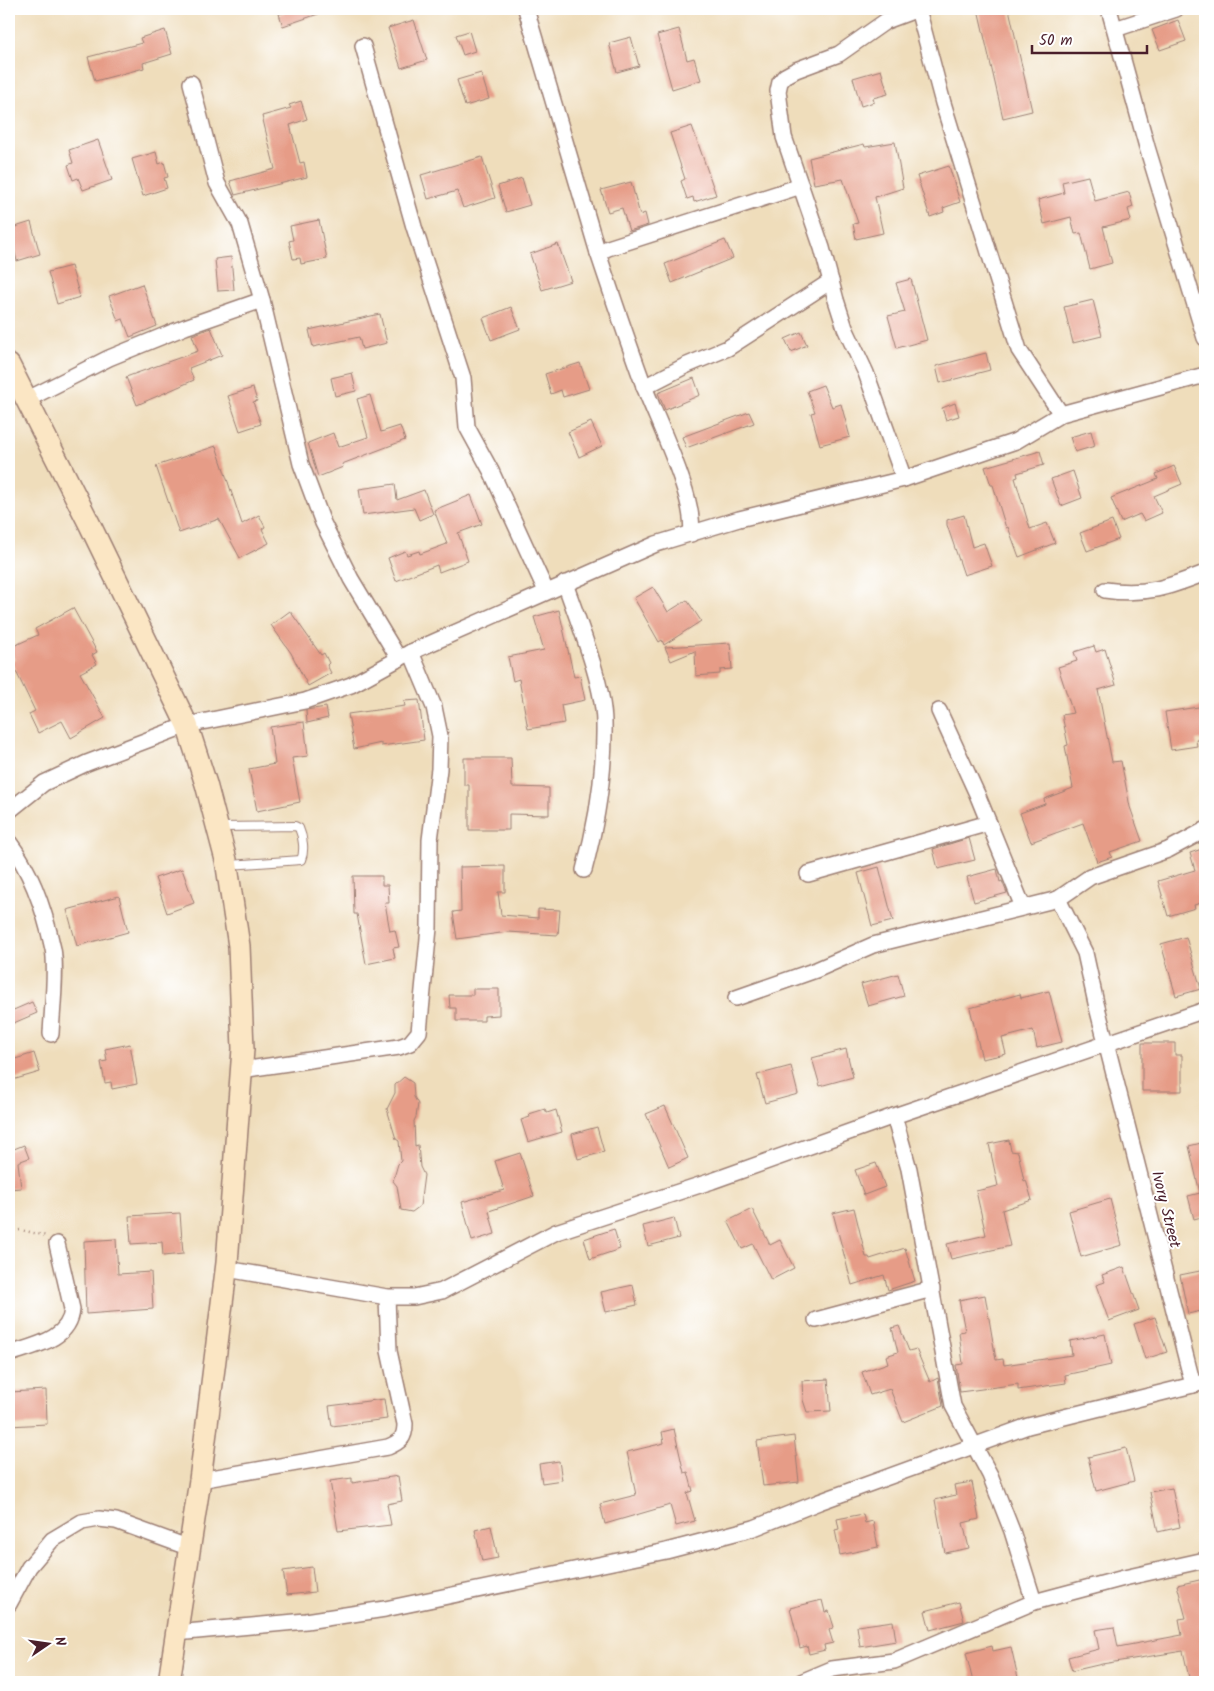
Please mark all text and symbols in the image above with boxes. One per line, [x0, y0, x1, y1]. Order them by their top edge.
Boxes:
scale bar [1032, 22, 1146, 54]
text: 50 m [1039, 29, 1073, 53]
street label: Ivory Street [1144, 1168, 1187, 1251]
north arrow [22, 1618, 72, 1668]
text: N [48, 1635, 71, 1648]

